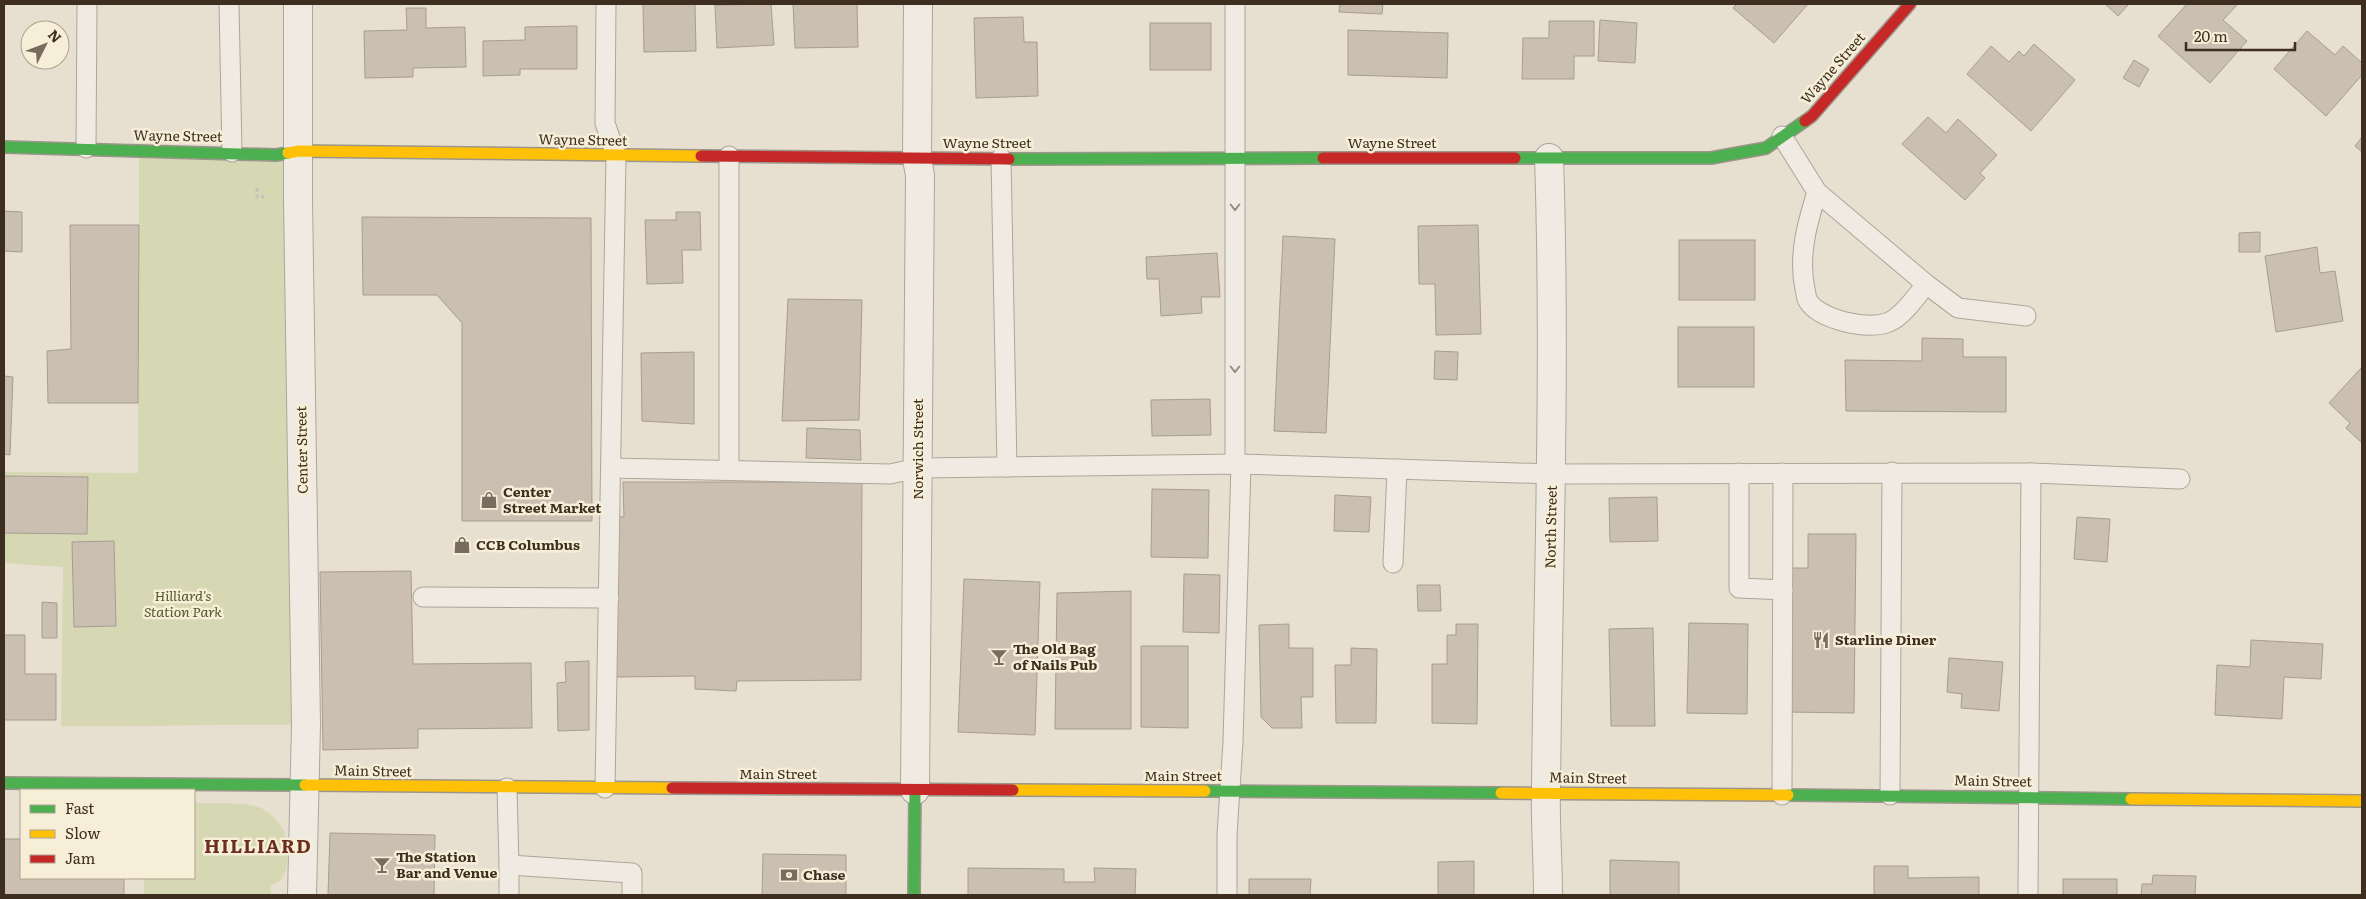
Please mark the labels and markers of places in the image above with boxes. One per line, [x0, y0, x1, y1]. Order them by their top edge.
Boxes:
place label: Center Street Market [503, 481, 602, 517]
shop icon: Center Street Market [479, 490, 499, 510]
place label: CCB Columbus [476, 534, 580, 554]
shop icon: CCB Columbus [452, 535, 472, 555]
place label: Starline Diner [1835, 629, 1937, 649]
restaurant icon: Starline Diner [1811, 630, 1831, 650]
place label: The Old Bag of Nails Pub [1013, 638, 1097, 674]
bar icon: The Old Bag of Nails Pub [989, 647, 1009, 667]
place label: The Station Bar and Venue [396, 846, 497, 882]
bar icon: The Station Bar and Venue [372, 855, 392, 875]
place label: Chase [803, 864, 846, 884]
bank icon: Chase [779, 865, 799, 885]

